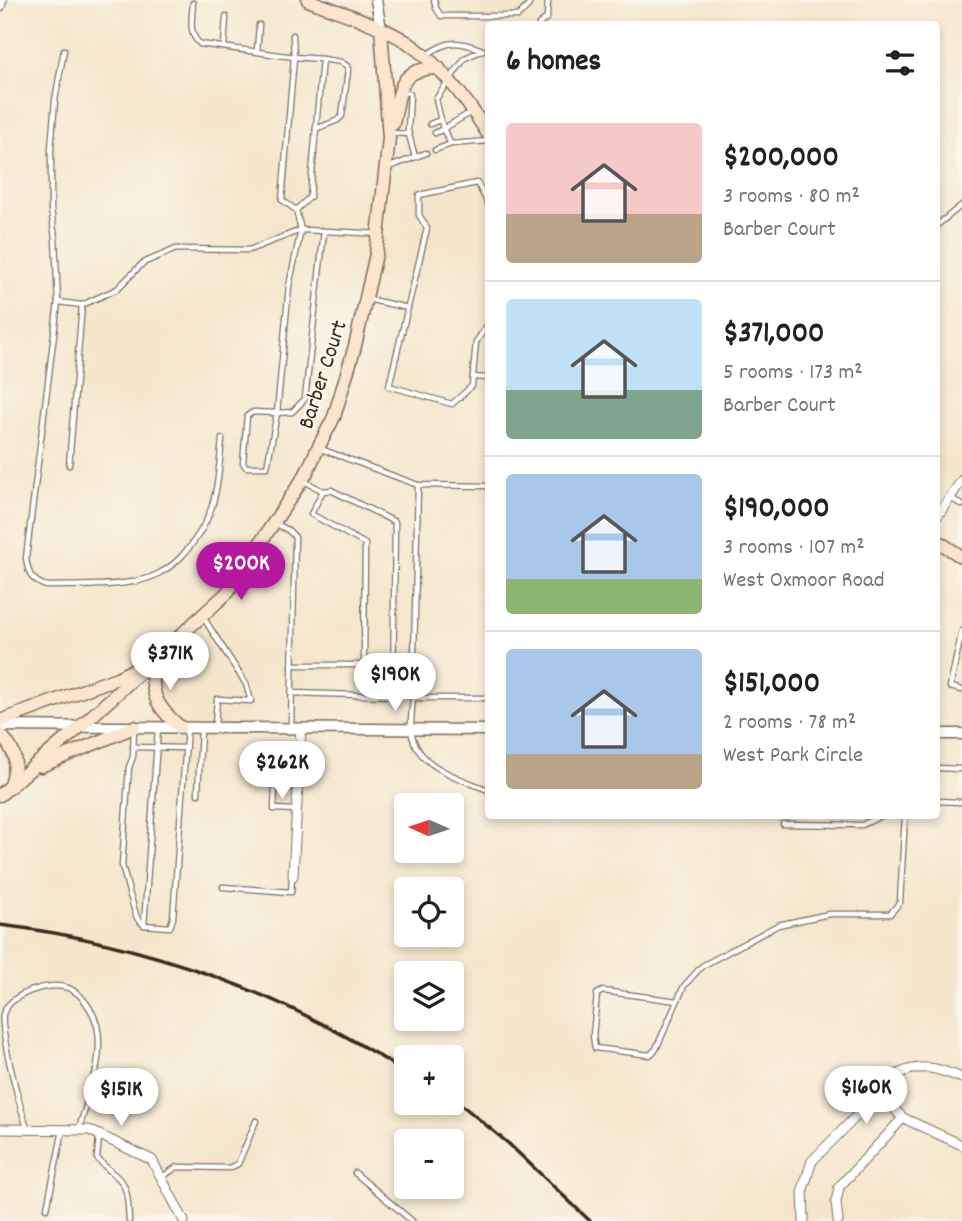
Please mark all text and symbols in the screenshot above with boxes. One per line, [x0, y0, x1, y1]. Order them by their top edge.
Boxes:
text: 6 homes [506, 42, 601, 85]
icon: filters [881, 44, 919, 82]
text: $200,000 [723, 138, 839, 181]
icon: home [562, 151, 646, 235]
text: 3 rooms · 80 m² [723, 181, 860, 214]
text: Barber Court [723, 214, 836, 247]
text: $371,000 [723, 314, 824, 357]
street label: Barber Court [291, 316, 357, 434]
icon: home [562, 327, 646, 411]
text: 5 rooms · 173 m² [723, 357, 863, 390]
text: Barber Court [723, 390, 836, 423]
text: $190,000 [723, 489, 830, 532]
icon: home [562, 502, 646, 586]
text: 3 rooms · 107 m² [723, 532, 865, 565]
pin: $200K [192, 542, 290, 602]
text: $200K [212, 548, 270, 581]
text: West Oxmoor Road [723, 565, 885, 598]
pin: $371K [121, 632, 219, 692]
text: $371K [147, 638, 193, 671]
pin: $190K [346, 654, 444, 713]
text: $190K [370, 659, 420, 692]
text: $151,000 [723, 664, 820, 707]
icon: home [562, 677, 646, 761]
text: 2 rooms · 78 m² [723, 707, 856, 740]
text: West Park Circle [723, 740, 863, 773]
pin: $262K [233, 742, 331, 801]
text: $262K [255, 747, 309, 780]
north arrow [394, 793, 464, 863]
map controls [394, 793, 464, 1199]
button: locate [394, 877, 464, 947]
button: layers [394, 961, 464, 1031]
button: + [394, 1045, 464, 1115]
pin: $160K [817, 1066, 915, 1126]
pin: $151K [72, 1068, 170, 1128]
text: $160K [840, 1072, 892, 1105]
text: $151K [99, 1074, 143, 1107]
button: − [394, 1129, 464, 1199]

